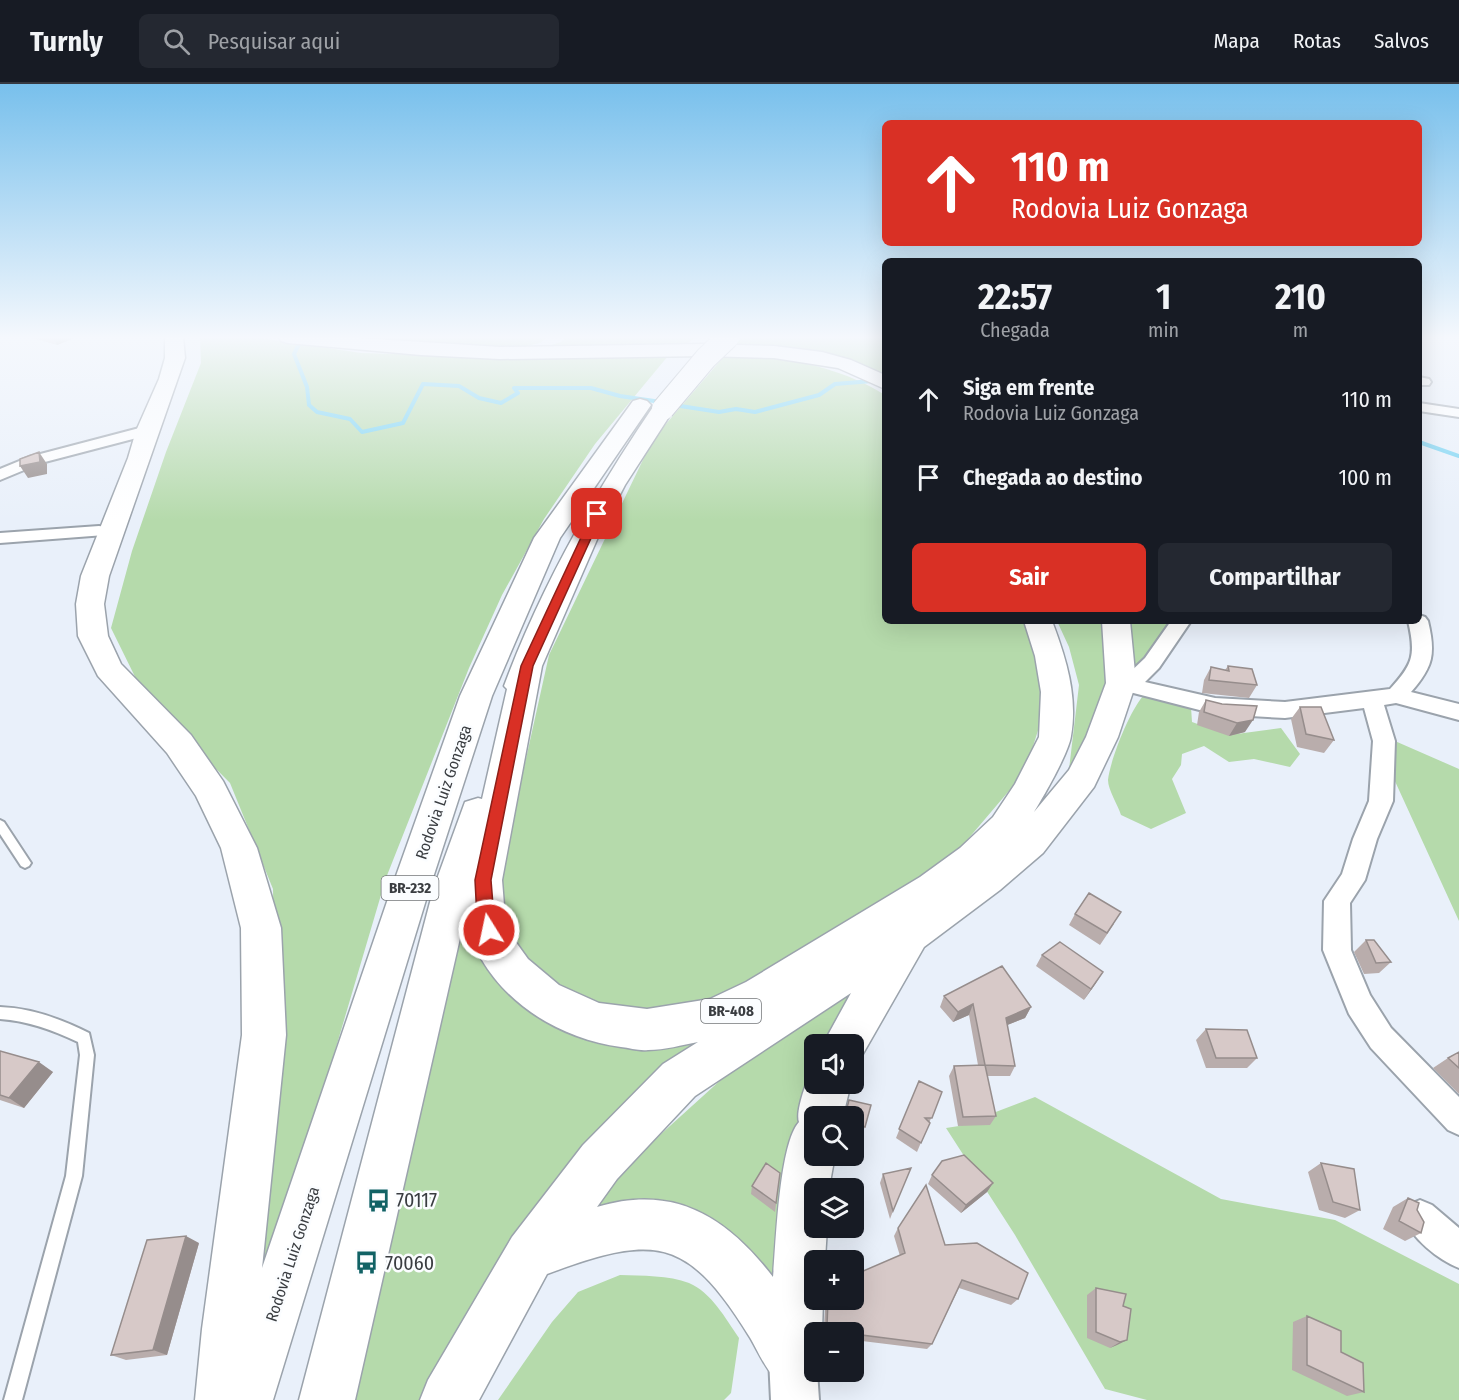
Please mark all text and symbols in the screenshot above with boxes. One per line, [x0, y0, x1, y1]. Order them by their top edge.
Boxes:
search box [139, 14, 559, 68]
text: Turnly [30, 25, 103, 58]
icon: search [160, 25, 193, 58]
text: Pesquisar aqui [208, 28, 340, 55]
text: Mapa [1213, 28, 1260, 54]
text: Rotas [1293, 28, 1341, 54]
text: Salvos [1374, 28, 1429, 54]
text: 110 m [1011, 142, 1110, 192]
icon: ahead [912, 144, 990, 222]
text: Rodovia Luiz Gonzaga [1011, 193, 1249, 225]
text: 22:57 [978, 275, 1052, 319]
text: 1 [1156, 275, 1171, 319]
text: 210 [1275, 275, 1326, 319]
text: Chegada [980, 318, 1050, 342]
text: min [1148, 318, 1179, 342]
text: m [1293, 318, 1308, 342]
text: Siga em frente [963, 374, 1094, 401]
icon: ahead [912, 383, 945, 416]
text: 110 m [1342, 386, 1392, 413]
text: Rodovia Luiz Gonzaga [963, 401, 1139, 425]
icon: arrive [912, 461, 945, 494]
text: Chegada ao destino [963, 464, 1143, 491]
text: 100 m [1338, 464, 1392, 491]
pin [571, 488, 622, 539]
icon: arrive [580, 497, 613, 530]
button: Sair [912, 543, 1146, 612]
button: Compartilhar [1158, 543, 1392, 612]
street label: Rodovia Luiz Gonzaga [412, 722, 475, 862]
road number: BR-232 [382, 876, 438, 900]
position arrow [457, 898, 521, 962]
road number: BR-408 [701, 999, 761, 1023]
map controls [804, 1034, 864, 1382]
button: sound [804, 1034, 864, 1094]
button: search [804, 1106, 864, 1166]
button: layers [804, 1178, 864, 1238]
street label: Rodovia Luiz Gonzaga [262, 1184, 323, 1324]
bus stop icon: 70117 [365, 1187, 391, 1213]
place label: 70117 [396, 1188, 437, 1212]
bus stop icon: 70060 [354, 1250, 380, 1276]
button: + [804, 1250, 864, 1310]
place label: 70060 [385, 1251, 434, 1275]
button: − [804, 1322, 864, 1382]

